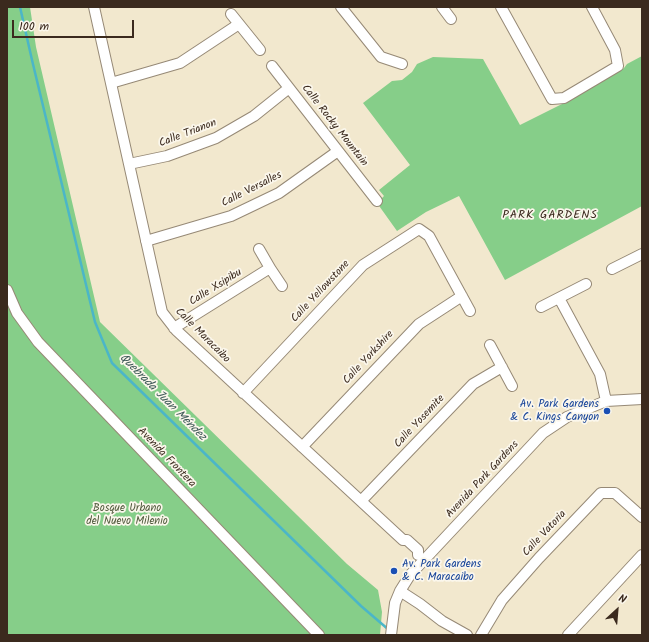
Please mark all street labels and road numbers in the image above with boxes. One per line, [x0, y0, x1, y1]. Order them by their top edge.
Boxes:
street label: Calle Rocky Mountain [298, 82, 370, 170]
street label: Calle Trianon [157, 117, 219, 151]
street label: Calle Versalles [220, 169, 284, 211]
street label: Calle Yellowstone [289, 258, 353, 326]
street label: Calle Xsipibu [187, 267, 245, 309]
street label: Calle Maracaibo [172, 306, 232, 366]
street label: Calle Yorkshire [341, 328, 397, 388]
street label: Calle Yosemite [392, 393, 448, 451]
street label: Avenida Frontera [134, 425, 198, 491]
street label: Avenida Park Gardens [444, 439, 522, 521]
street label: Calle Vatoria [520, 508, 570, 560]

